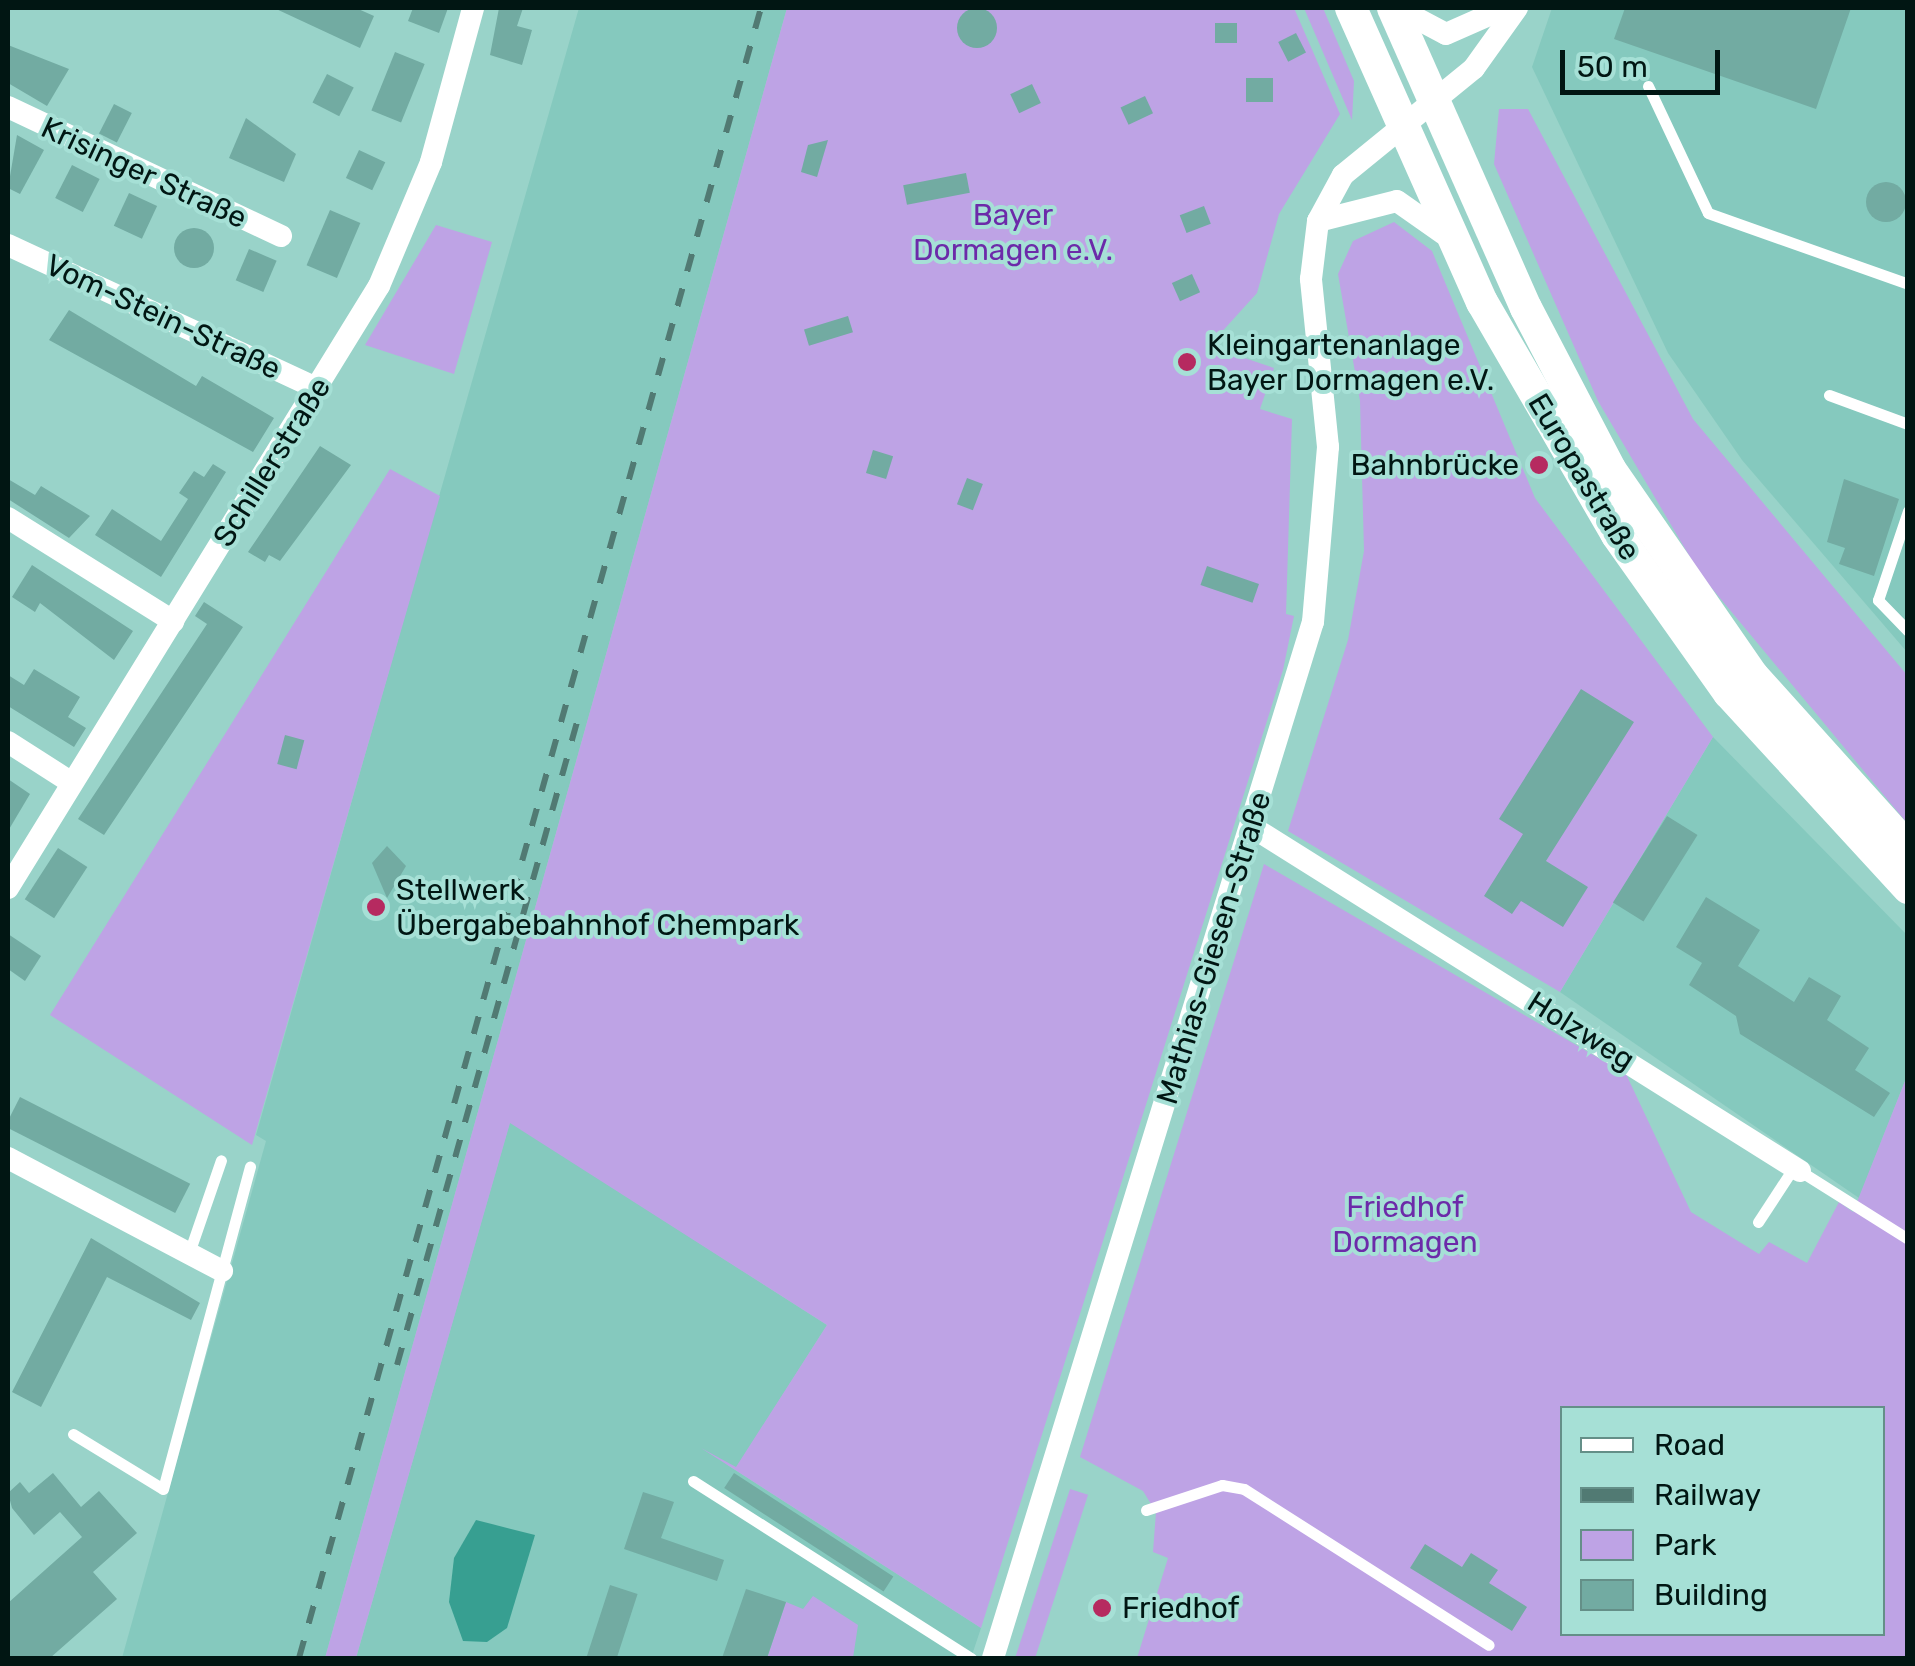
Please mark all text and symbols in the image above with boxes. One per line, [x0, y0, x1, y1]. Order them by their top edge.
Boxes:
scale bar [1565, 30, 1725, 92]
text: 50 m [1577, 49, 1648, 85]
street label: Krisinger Straße [35, 109, 253, 237]
park label: Bayer Dormagen e.V. [913, 197, 1113, 268]
street label: Vom-Stein-Straße [40, 247, 286, 387]
place label: Kleingartenanlage Bayer Dormagen e.V. [1207, 327, 1495, 398]
marker: Kleingartenanlage Bayer Dormagen e.V. [1176, 351, 1198, 373]
street label: Schillerstraße [206, 371, 338, 553]
street label: Europastraße [1520, 387, 1648, 567]
place label: Bahnbrücke [1351, 447, 1519, 483]
marker: Bahnbrücke [1528, 454, 1550, 476]
street label: Mathias-Giesen-Straße [1149, 787, 1279, 1109]
place label: Stellwerk Übergabebahnhof Chempark [396, 872, 800, 942]
marker: Stellwerk Übergabebahnhof Chempark [365, 896, 387, 918]
street label: Holzweg [1521, 984, 1641, 1078]
park label: Friedhof Dormagen [1332, 1189, 1478, 1260]
legend [1560, 1406, 1885, 1636]
text: Road [1654, 1427, 1725, 1463]
text: Railway [1654, 1477, 1761, 1513]
text: Park [1654, 1527, 1716, 1563]
text: Building [1654, 1577, 1768, 1613]
place label: Friedhof [1122, 1590, 1239, 1626]
marker: Friedhof [1091, 1597, 1113, 1619]

